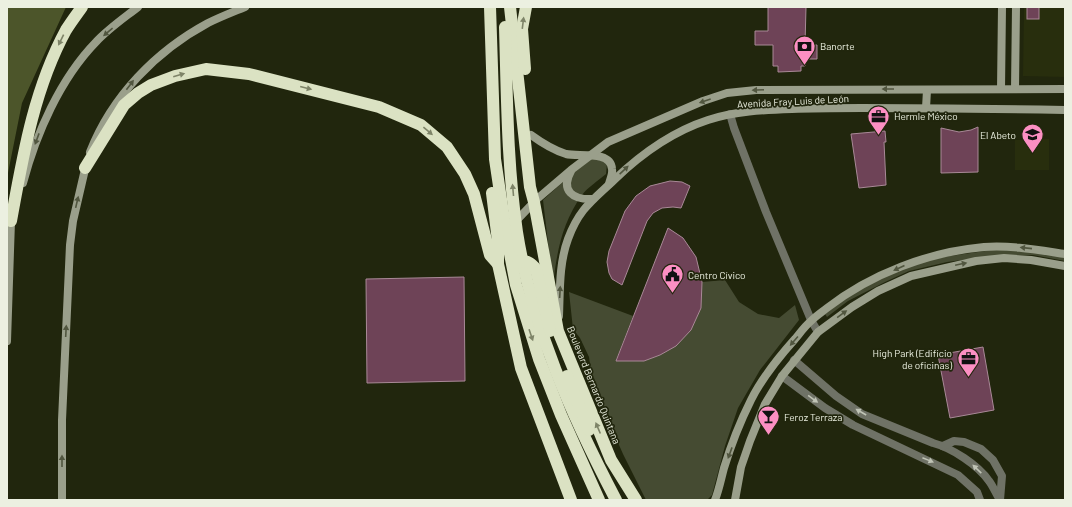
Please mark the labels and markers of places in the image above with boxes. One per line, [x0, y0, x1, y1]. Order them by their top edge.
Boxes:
bank icon: Banorte [792, 33, 818, 66]
place label: Banorte [820, 40, 855, 52]
office icon: Hermle México [866, 103, 892, 136]
place label: Hermle México [894, 110, 958, 122]
school or university icon: El Abeto [1019, 122, 1045, 155]
place label: El Abeto [980, 129, 1016, 141]
public building icon: Centro Cívico [659, 262, 685, 295]
place label: Centro Cívico [688, 269, 746, 281]
office icon: High Park (Edificio de oficinas) [955, 346, 981, 379]
place label: High Park (Edificio de oficinas) [873, 347, 952, 371]
bar icon: Feroz Terraza [756, 404, 782, 437]
place label: Feroz Terraza [784, 411, 842, 423]

